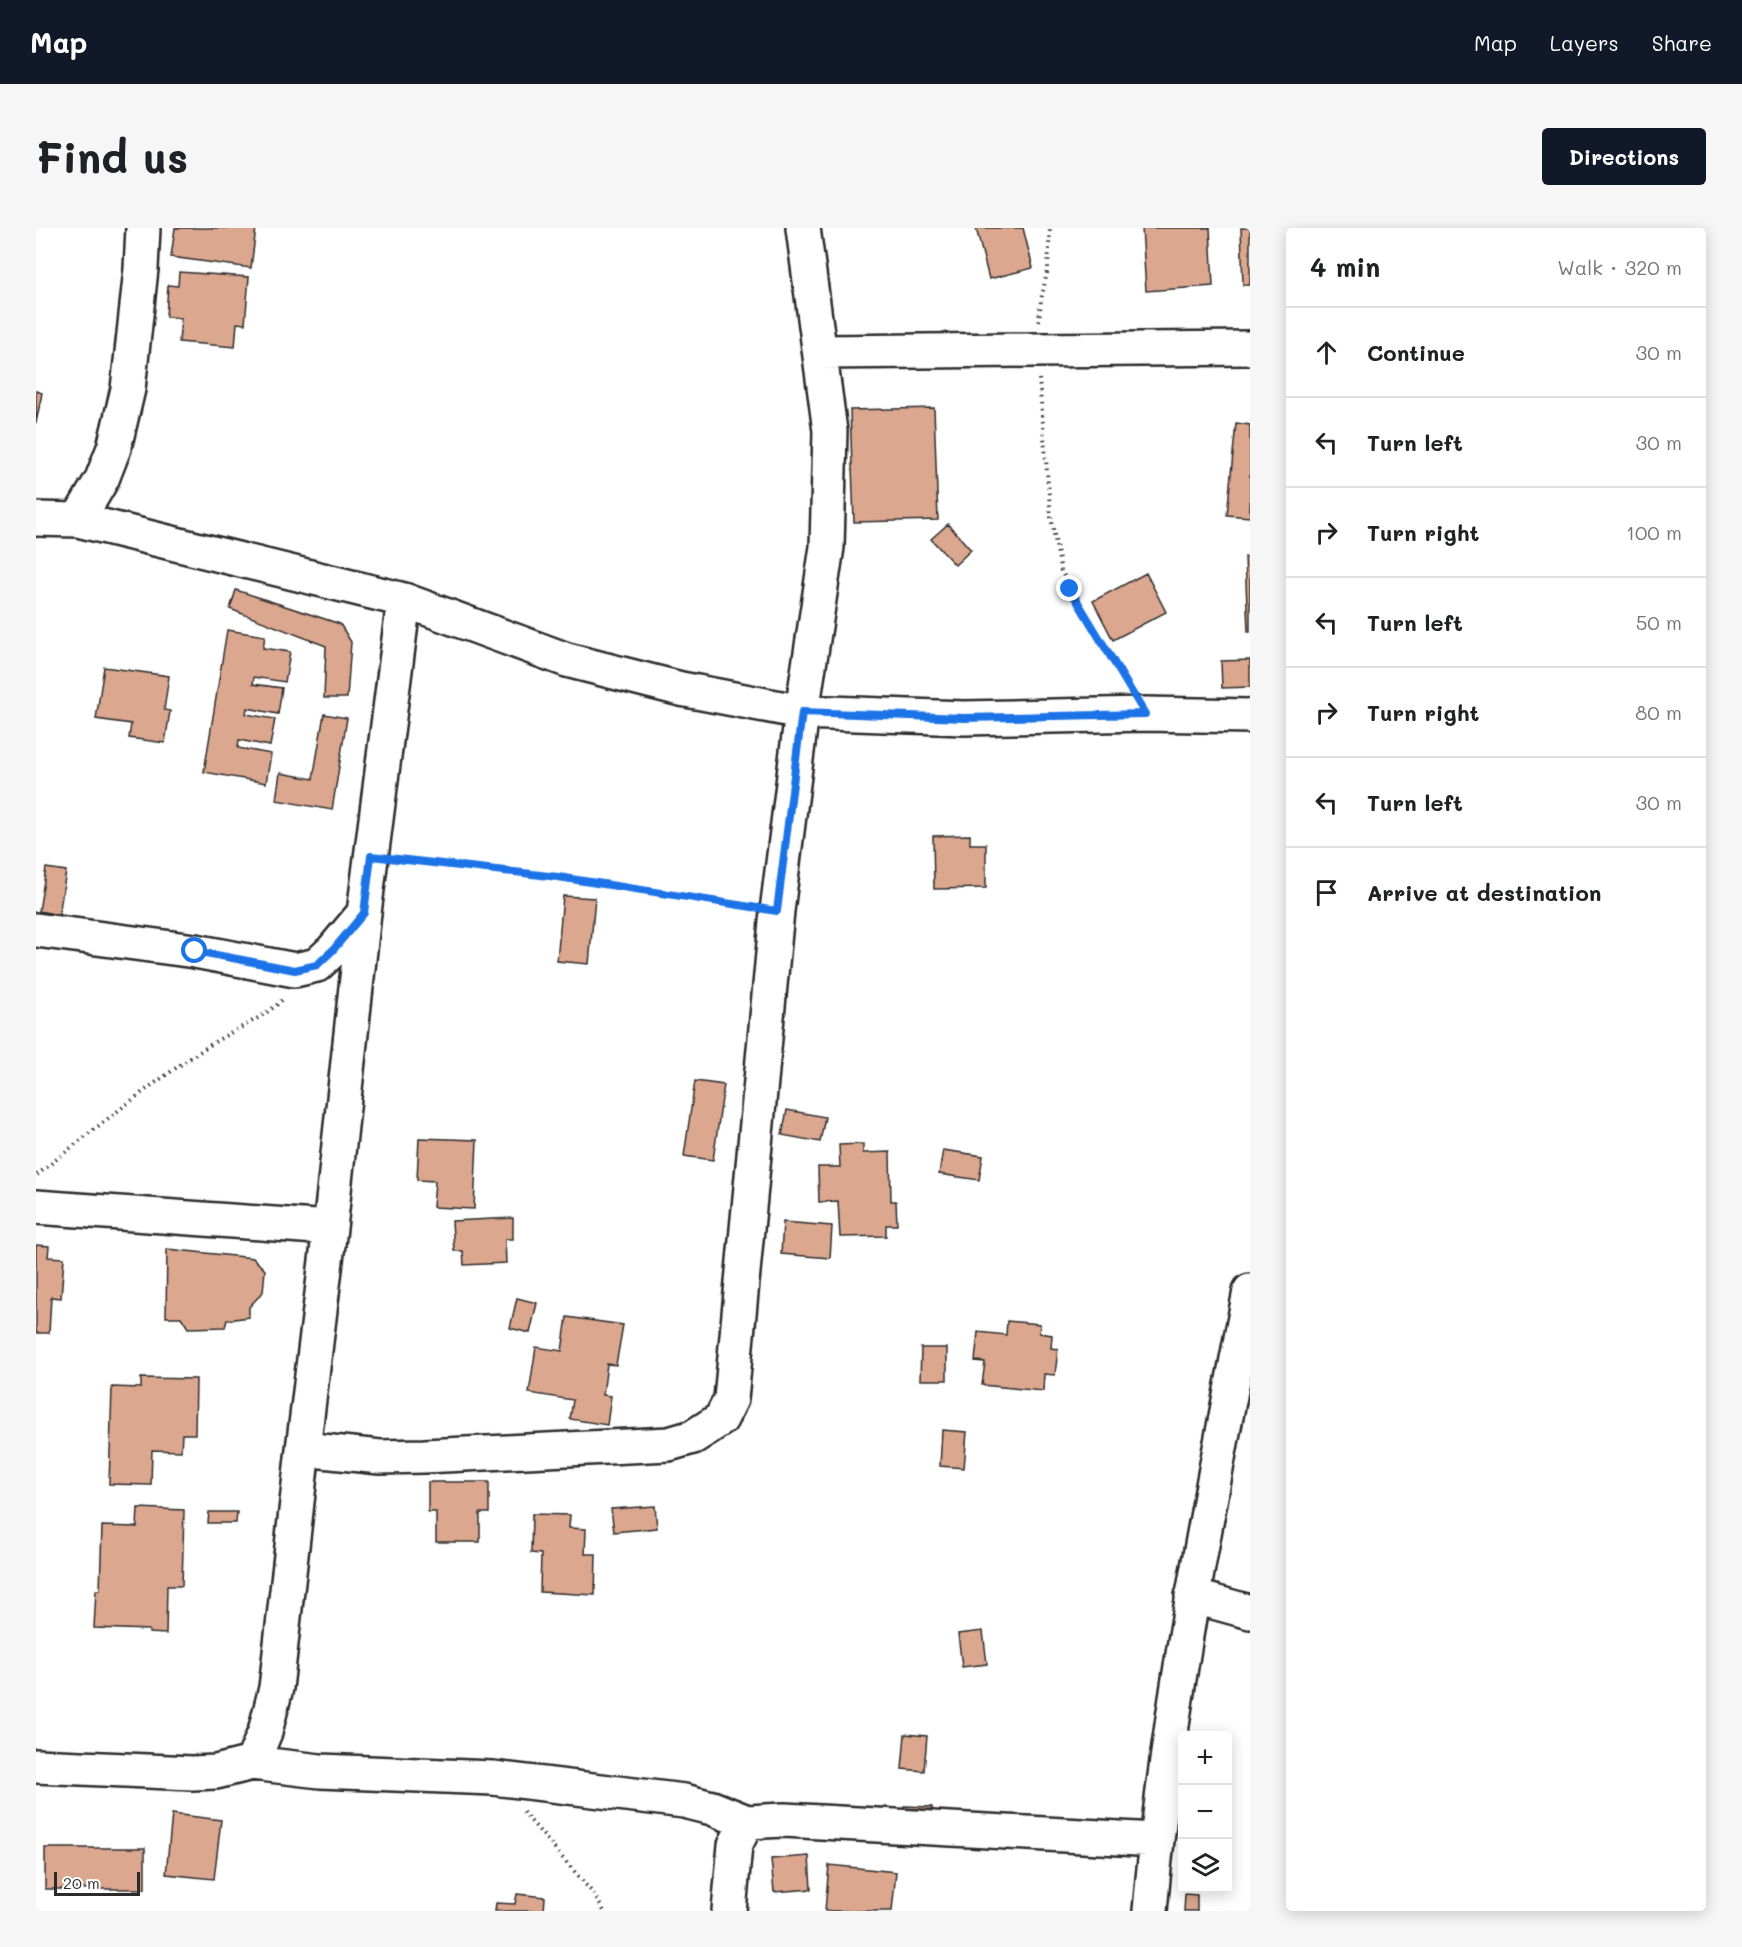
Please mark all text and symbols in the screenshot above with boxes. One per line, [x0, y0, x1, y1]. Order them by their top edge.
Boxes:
text: Map [30, 24, 87, 60]
text: Map [1474, 29, 1517, 56]
text: Layers [1550, 29, 1619, 56]
text: Share [1652, 29, 1712, 56]
button: Directions [1542, 128, 1706, 185]
text: Find us [36, 129, 188, 184]
text: 4 min [1310, 250, 1380, 284]
text: Walk · 320 m [1557, 254, 1682, 280]
icon: ahead [1310, 336, 1343, 369]
text: Continue [1367, 338, 1465, 367]
text: 30 m [1636, 339, 1682, 365]
icon: left [1310, 426, 1343, 459]
text: Turn left [1367, 428, 1463, 457]
text: 30 m [1636, 429, 1682, 455]
icon: right [1310, 516, 1343, 549]
text: Turn right [1367, 518, 1479, 547]
text: 100 m [1626, 519, 1682, 545]
route end [1056, 575, 1082, 601]
icon: left [1310, 606, 1343, 639]
text: Turn left [1367, 608, 1463, 637]
text: 50 m [1636, 609, 1682, 635]
icon: right [1310, 696, 1343, 729]
text: Turn right [1367, 698, 1479, 727]
text: 80 m [1635, 699, 1682, 725]
icon: left [1310, 786, 1343, 819]
text: Turn left [1367, 788, 1463, 817]
text: 30 m [1636, 789, 1682, 815]
icon: arrive [1310, 876, 1343, 909]
text: Arrive at destination [1367, 878, 1602, 907]
route start [181, 937, 207, 963]
map controls [1178, 1731, 1232, 1893]
button: + [1178, 1731, 1232, 1785]
button: − [1178, 1785, 1232, 1839]
button: layers [1178, 1839, 1232, 1893]
scale bar [54, 1869, 140, 1896]
text: 20 m [63, 1872, 100, 1893]

